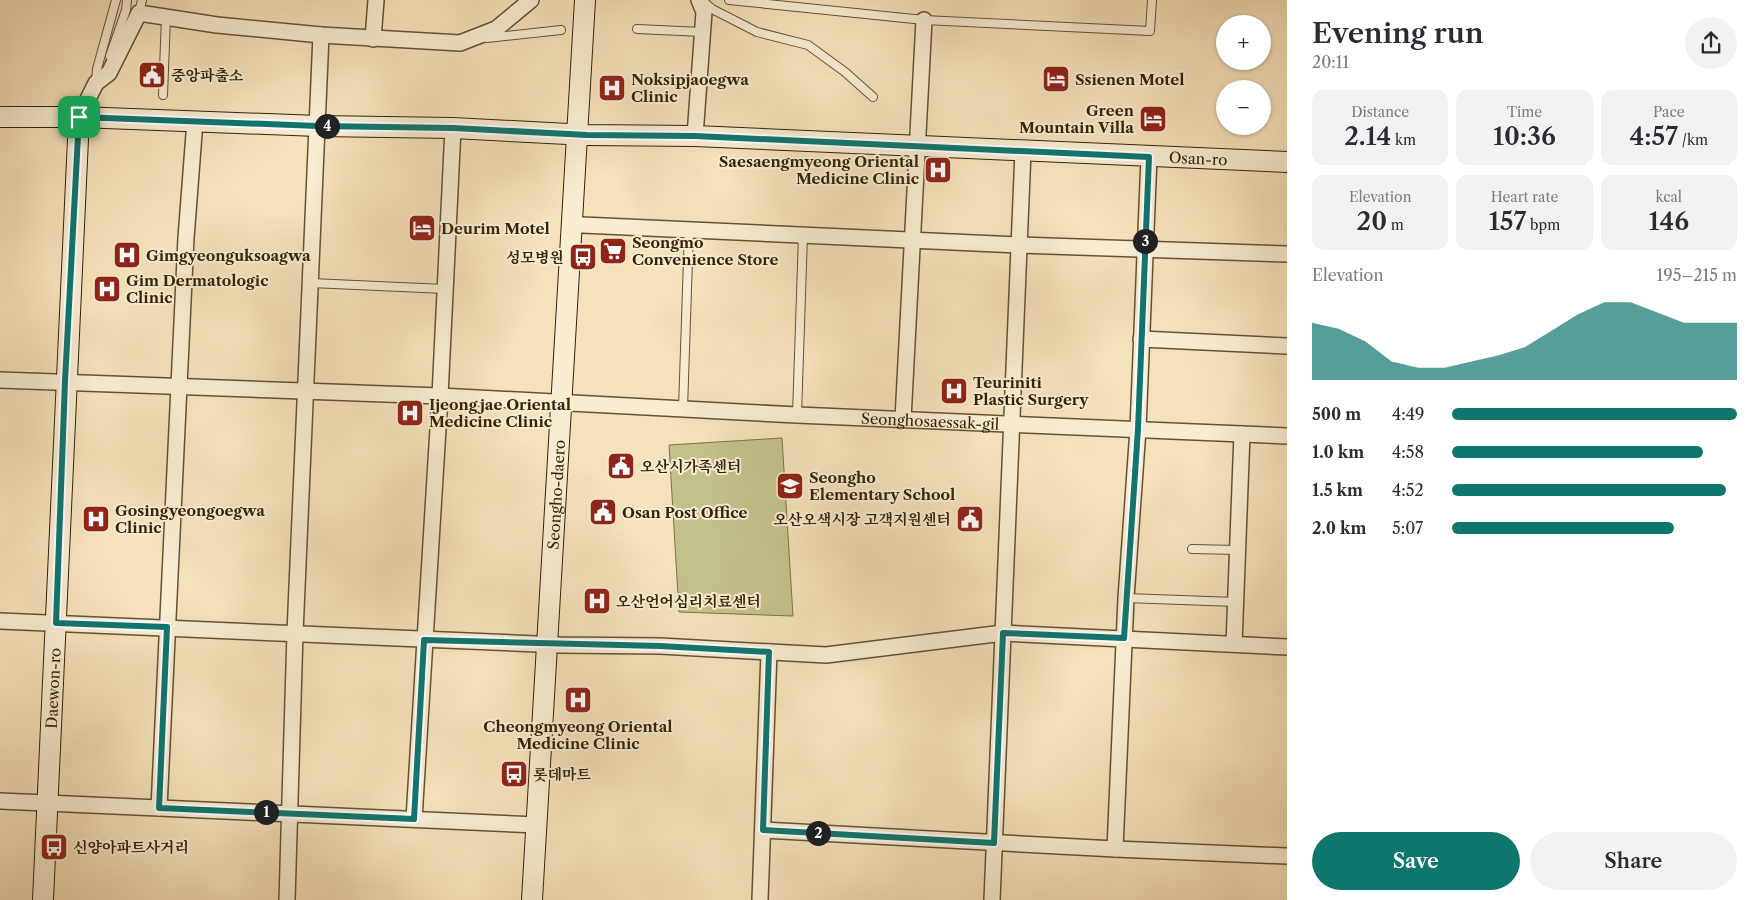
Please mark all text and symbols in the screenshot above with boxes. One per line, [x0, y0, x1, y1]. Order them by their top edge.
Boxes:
map controls [1216, 15, 1271, 135]
button: + [1216, 15, 1271, 70]
text: Evening run [1312, 16, 1484, 50]
button: share [1685, 17, 1737, 69]
text: 20:11 [1312, 52, 1349, 72]
public building icon: 중앙파출소 [137, 60, 167, 90]
hotel icon: Ssienen Motel [1041, 64, 1071, 94]
place label: 중앙파출소 [171, 66, 244, 85]
place label: Noksipjaoegwa Clinic [631, 70, 749, 106]
place label: Ssienen Motel [1075, 70, 1185, 89]
hospital icon: Noksipjaoegwa Clinic [597, 73, 627, 103]
button: − [1216, 80, 1271, 135]
pin [58, 96, 100, 138]
place label: Green Mountain Villa [1019, 101, 1135, 137]
icon: arrive [65, 103, 93, 131]
text: Distance [1351, 103, 1409, 121]
text: Time [1507, 103, 1542, 121]
text: Pace [1653, 103, 1685, 121]
hotel icon: Green Mountain Villa [1138, 104, 1168, 134]
pin: 4 [314, 114, 340, 138]
text: 4 [323, 117, 332, 135]
text: 2.14 [1344, 121, 1391, 152]
text: 10:36 [1493, 121, 1556, 152]
text: 4:57 [1630, 121, 1678, 152]
text: km [1391, 131, 1416, 149]
text: /km [1678, 131, 1708, 149]
street label: Osan-ro [1168, 147, 1228, 169]
place label: Saesaengmyeong Oriental Medicine Clinic [719, 152, 919, 188]
hospital icon: Saesaengmyeong Oriental Medicine Clinic [923, 155, 953, 185]
text: Elevation [1349, 188, 1411, 206]
text: Heart rate [1491, 188, 1558, 206]
text: kcal [1656, 188, 1682, 206]
text: 20 [1357, 206, 1387, 237]
text: 157 [1489, 206, 1526, 237]
text: 146 [1649, 206, 1689, 237]
hotel icon: Deurim Motel [407, 213, 437, 243]
text: m [1387, 216, 1404, 234]
text: bpm [1526, 216, 1560, 234]
place label: Deurim Motel [441, 219, 550, 238]
pin: 3 [1132, 228, 1158, 254]
text: 3 [1142, 232, 1149, 250]
place label: Seongmo Convenience Store [632, 233, 778, 269]
supermarket icon: Seongmo Convenience Store [598, 236, 628, 266]
hospital icon: Gimgyeonguksoagwa [112, 240, 142, 270]
bus stop icon: 성모병원 [568, 242, 598, 272]
place label: Gimgyeonguksoagwa [146, 246, 311, 265]
place label: 성모병원 [506, 248, 564, 267]
text: Elevation [1312, 265, 1383, 285]
text: 195–215 m [1657, 265, 1737, 285]
place label: Gim Dermatologic Clinic [126, 271, 268, 307]
hospital icon: Gim Dermatologic Clinic [92, 274, 122, 304]
place label: Teuriniti Plastic Surgery [973, 373, 1089, 409]
hospital icon: Teuriniti Plastic Surgery [939, 376, 969, 406]
place label: Ijeongjae Oriental Medicine Clinic [429, 395, 571, 431]
hospital icon: Ijeongjae Oriental Medicine Clinic [395, 398, 425, 428]
text: 500 m [1312, 404, 1361, 424]
text: 4:49 [1392, 404, 1424, 424]
street label: Seonghosaessak-gil [861, 408, 1000, 433]
street label: Seongho-daero [543, 439, 569, 550]
text: 1.0 km [1312, 442, 1364, 462]
text: 4:58 [1392, 442, 1424, 462]
public building icon: 오산시가족센터 [606, 451, 636, 481]
place label: 오산시가족센터 [640, 457, 741, 476]
place label: Seongho Elementary School [809, 468, 955, 504]
school or university icon: Seongho Elementary School [775, 471, 805, 501]
text: 1.5 km [1312, 480, 1363, 500]
text: 4:52 [1392, 480, 1424, 500]
public building icon: Osan Post Office [588, 497, 618, 527]
place label: Gosingyeongoegwa Clinic [115, 501, 265, 537]
place label: Osan Post Office [622, 503, 748, 522]
hospital icon: Gosingyeongoegwa Clinic [81, 504, 111, 534]
public building icon: 오산오색시장 고객지원센터 [955, 504, 985, 534]
place label: 오산오색시장 고객지원센터 [773, 510, 951, 529]
text: 2.0 km [1312, 518, 1366, 538]
text: 5:07 [1392, 518, 1423, 538]
hospital icon: 오산언어심리치료센터 [582, 586, 612, 616]
place label: 오산언어심리치료센터 [616, 592, 761, 611]
street label: Daewon-ro [41, 647, 64, 729]
hospital icon: Cheongmyeong Oriental Medicine Clinic [563, 685, 593, 715]
place label: Cheongmyeong Oriental Medicine Clinic [483, 717, 673, 753]
bus stop icon: 롯데마트 [499, 759, 529, 789]
place label: 롯데마트 [533, 765, 591, 784]
pin: 1 [254, 800, 278, 824]
text: 1 [263, 803, 270, 821]
pin: 2 [806, 820, 830, 846]
text: 2 [814, 824, 823, 842]
bus stop icon: 신양아파트사거리 [39, 832, 69, 862]
button: Save [1312, 832, 1520, 890]
button: Share [1530, 832, 1737, 890]
place label: 신양아파트사거리 [73, 838, 189, 857]

